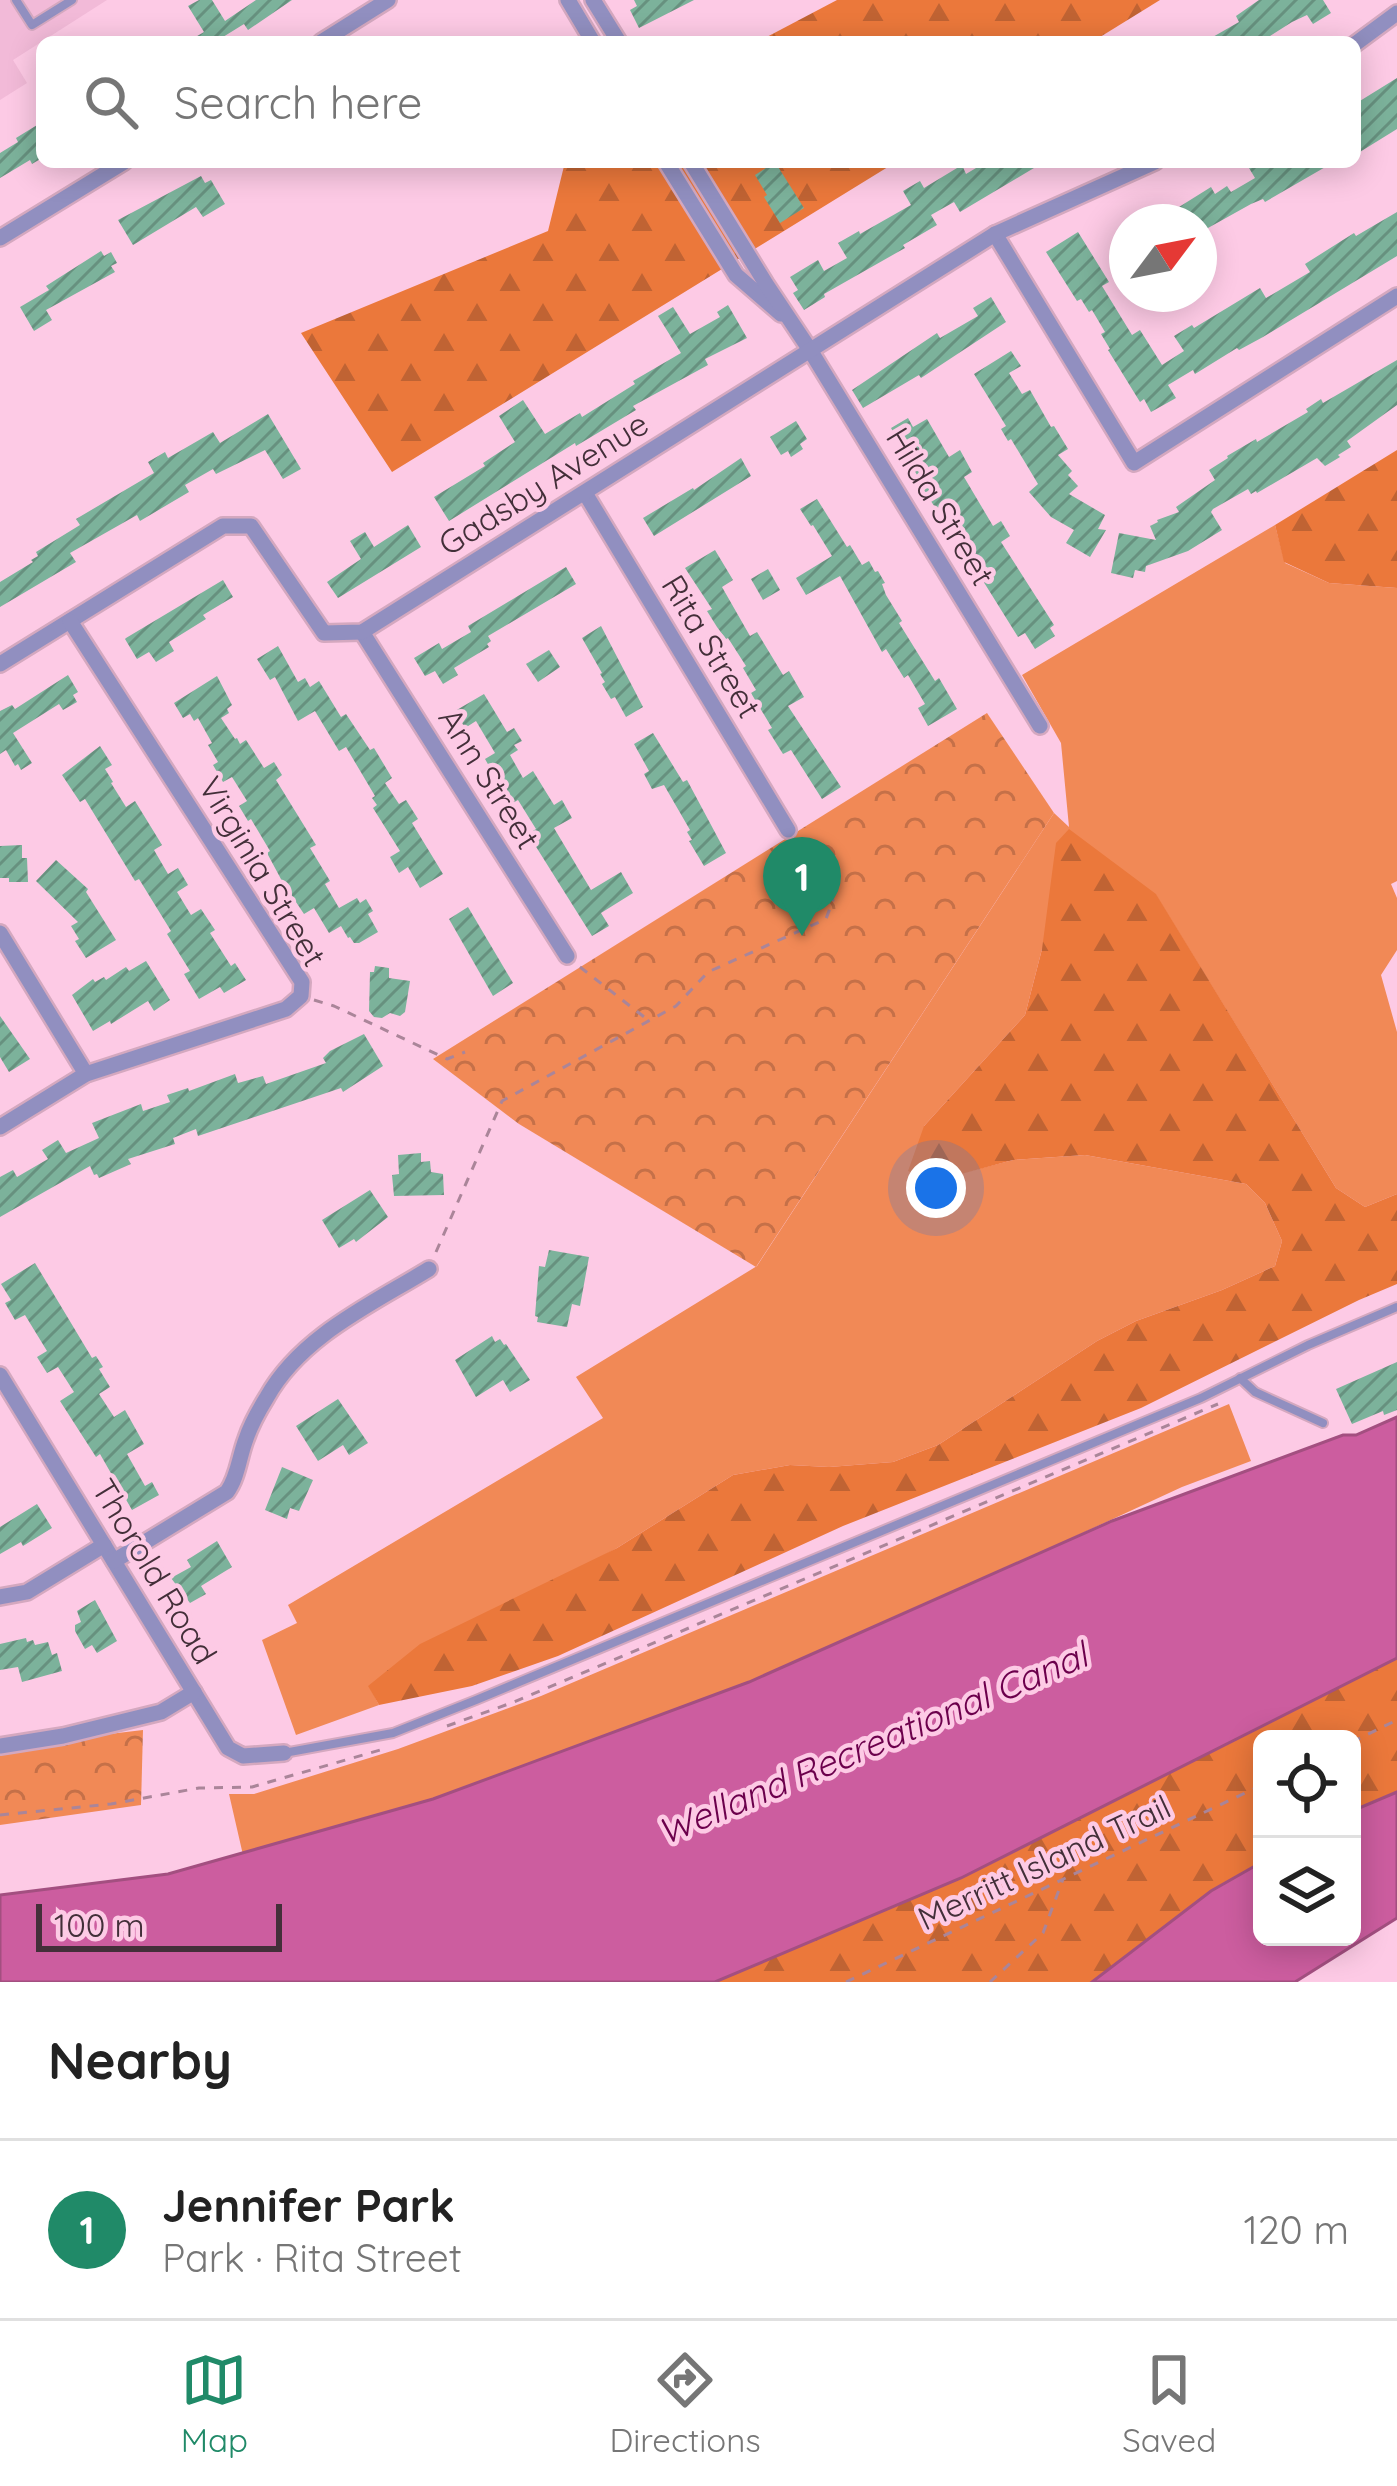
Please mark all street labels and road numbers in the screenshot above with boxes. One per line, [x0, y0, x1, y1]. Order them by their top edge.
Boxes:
street label: Gadsby Avenue [431, 402, 655, 564]
street label: Hilda Street [878, 419, 1004, 593]
street label: Rita Street [653, 567, 771, 725]
street label: Ann Street [431, 700, 549, 856]
street label: Virginia Street [190, 769, 336, 973]
street label: Thorold Road [84, 1471, 226, 1671]
street label: Merritt Island Trail [911, 1785, 1177, 1939]

